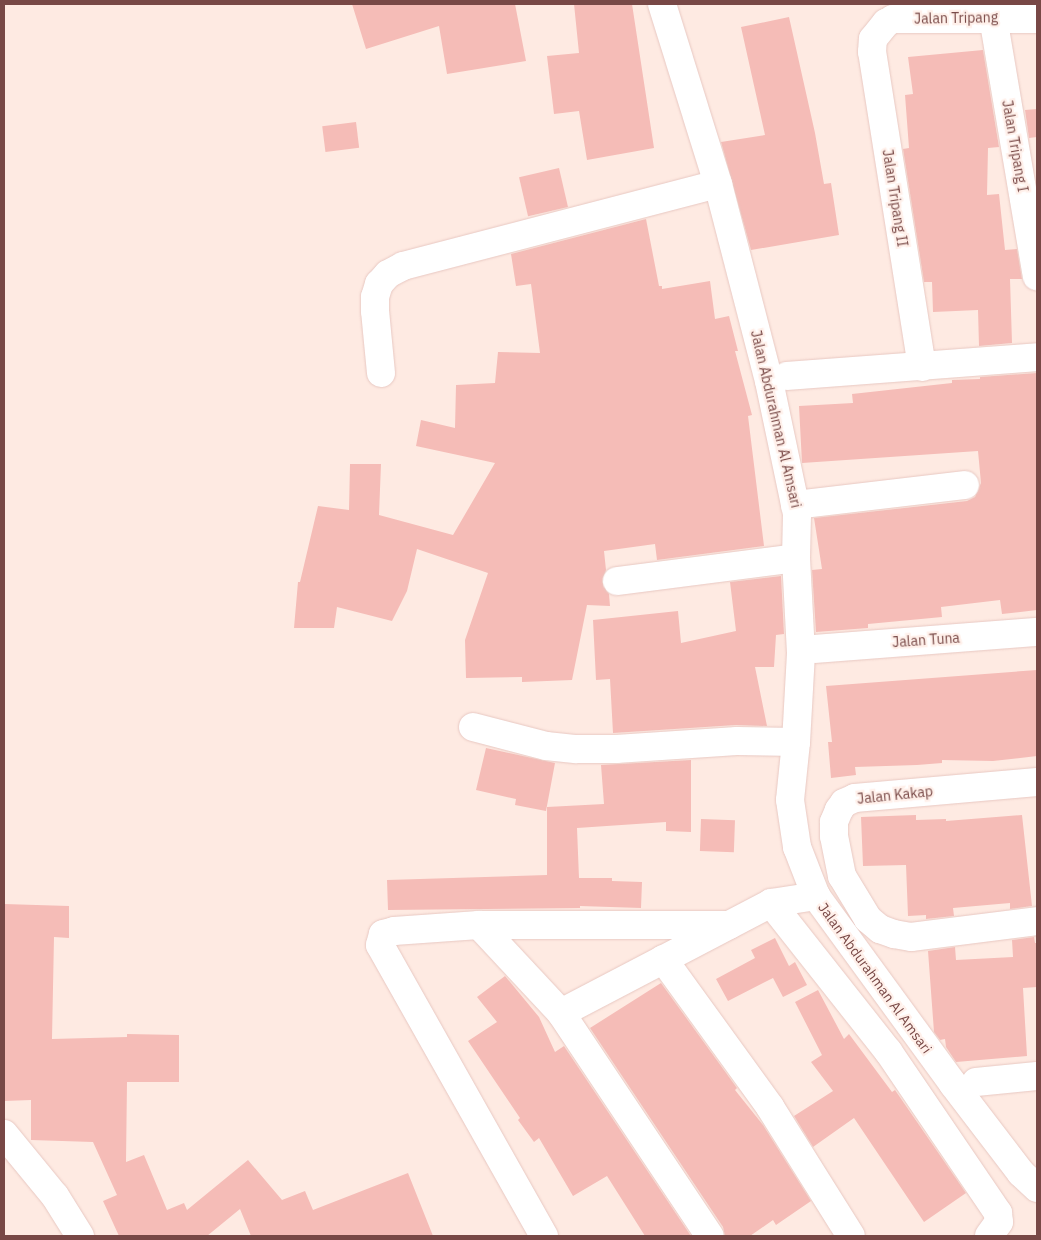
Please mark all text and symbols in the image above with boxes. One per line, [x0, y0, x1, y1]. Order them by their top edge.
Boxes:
street label: Jalan Tripang [914, 9, 998, 27]
street label: Jalan Tripang I [999, 99, 1031, 193]
street label: Jalan Tripang II [879, 148, 911, 248]
street label: Jalan Abdurahman Al Amsari [747, 328, 805, 510]
street label: Jalan Tuna [892, 629, 960, 651]
street label: Jalan Kakap [856, 783, 934, 807]
street label: Jalan Abdurahman Al Amsari [815, 899, 935, 1057]

